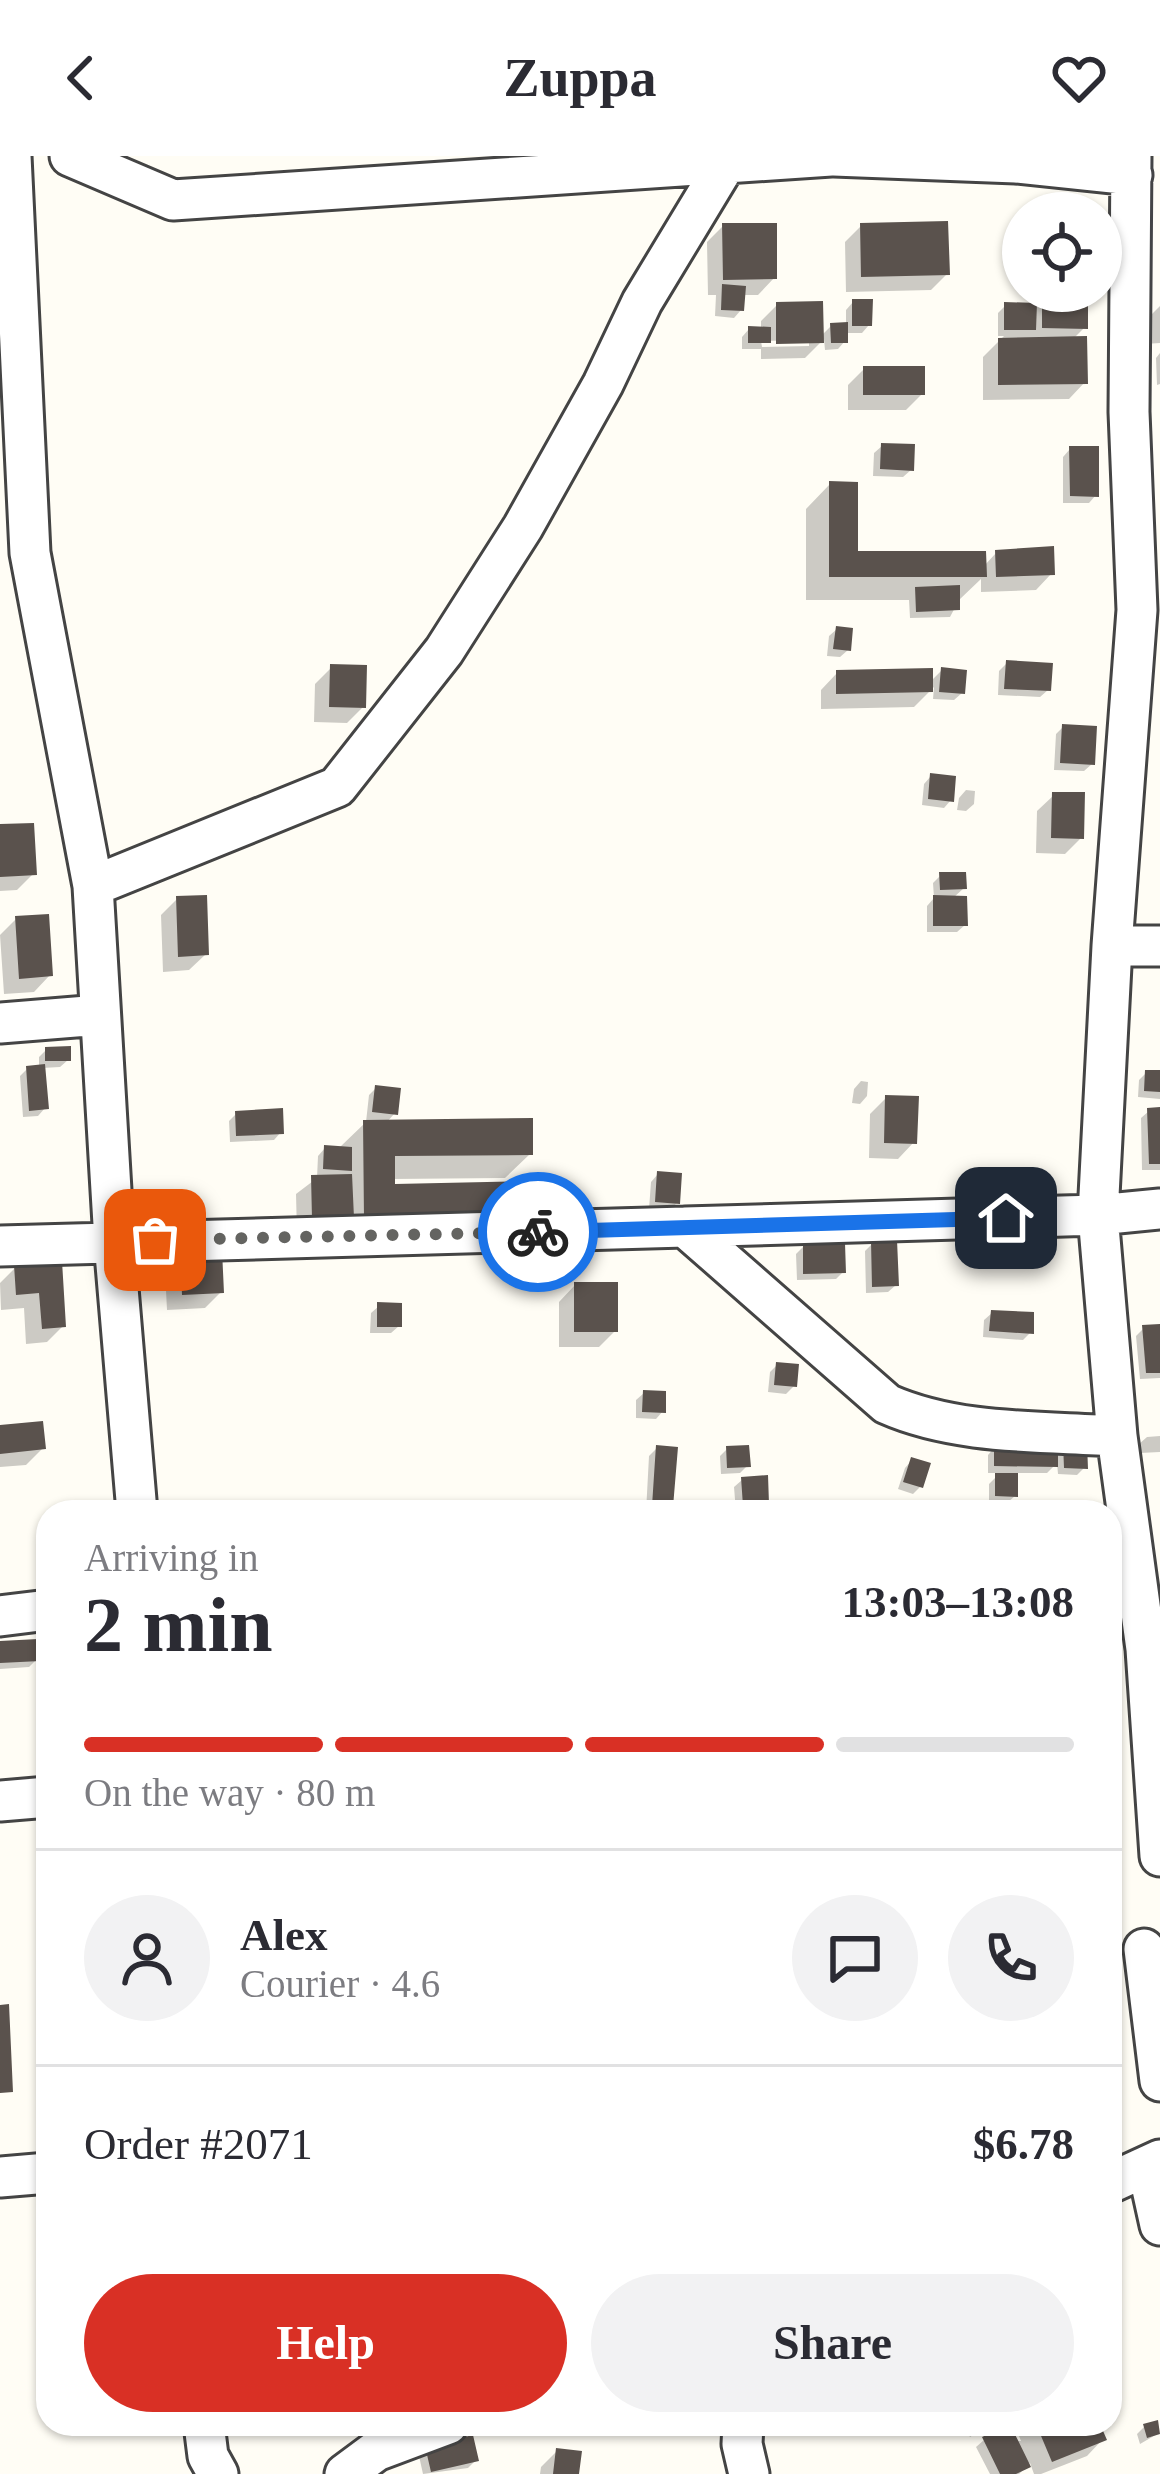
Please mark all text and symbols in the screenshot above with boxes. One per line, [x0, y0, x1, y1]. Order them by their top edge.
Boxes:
icon: back [48, 45, 114, 111]
icon: heart [1046, 45, 1112, 111]
text: Zuppa [503, 48, 657, 108]
map controls [1002, 192, 1122, 312]
button: locate [1002, 192, 1122, 312]
pin [955, 1167, 1057, 1269]
courier [478, 1172, 598, 1292]
icon: home [973, 1185, 1039, 1251]
pin [104, 1189, 206, 1291]
icon: bike [505, 1199, 571, 1265]
icon: bag [122, 1207, 188, 1273]
text: Arriving in [84, 1536, 258, 1579]
text: 13:03–13:08 [842, 1577, 1074, 1627]
text: 2 min [84, 1581, 273, 1668]
text: On the way · 80 m [84, 1771, 375, 1814]
button: person [84, 1895, 210, 2021]
button: chat [792, 1895, 918, 2021]
button: phone [948, 1895, 1074, 2021]
text: Alex [240, 1910, 327, 1960]
text: Courier · 4.6 [240, 1962, 440, 2005]
text: Order #2071 [84, 2119, 313, 2169]
text: $6.78 [973, 2119, 1074, 2169]
button: Help [84, 2274, 567, 2412]
button: Share [591, 2274, 1074, 2412]

